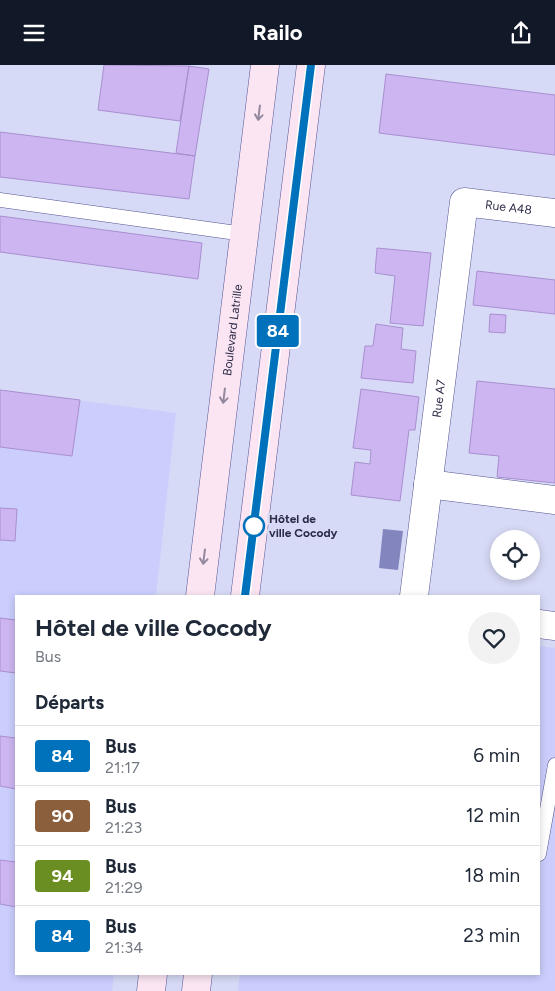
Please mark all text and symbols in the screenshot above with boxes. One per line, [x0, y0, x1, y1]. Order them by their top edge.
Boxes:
icon: menu [20, 19, 48, 47]
text: Railo [253, 19, 302, 46]
icon: share [507, 19, 535, 47]
one-way arrow [254, 105, 264, 121]
street label: Rue A48 [484, 198, 533, 217]
street label: Boulevard Latrille [220, 283, 245, 376]
line badge: 84 [256, 315, 300, 347]
text: 84 [267, 320, 289, 342]
street label: Rue A7 [430, 378, 448, 418]
one-way arrow [219, 388, 229, 404]
place label: Hôtel de ville Cocody [269, 512, 338, 540]
marker: Hôtel de ville Cocody [243, 515, 265, 537]
map controls [490, 530, 540, 580]
button: locate [490, 530, 540, 580]
one-way arrow [199, 549, 209, 565]
button: heart [468, 612, 520, 664]
text: Hôtel de ville Cocody [35, 613, 272, 642]
text: Bus [35, 647, 61, 666]
text: Départs [35, 691, 104, 714]
text: Bus [105, 735, 136, 758]
text: 6 min [473, 744, 520, 767]
text: 84 [51, 745, 74, 767]
text: 21:17 [105, 758, 140, 777]
text: Bus [105, 795, 136, 818]
text: 12 min [466, 804, 520, 827]
text: 90 [51, 805, 74, 827]
text: 21:23 [105, 818, 142, 837]
text: Bus [105, 855, 136, 878]
text: 18 min [465, 864, 520, 887]
text: 94 [52, 865, 73, 887]
text: 21:29 [105, 878, 143, 897]
text: Bus [105, 915, 136, 938]
text: 23 min [463, 924, 520, 947]
text: 84 [51, 925, 74, 947]
text: 21:34 [105, 938, 143, 957]

